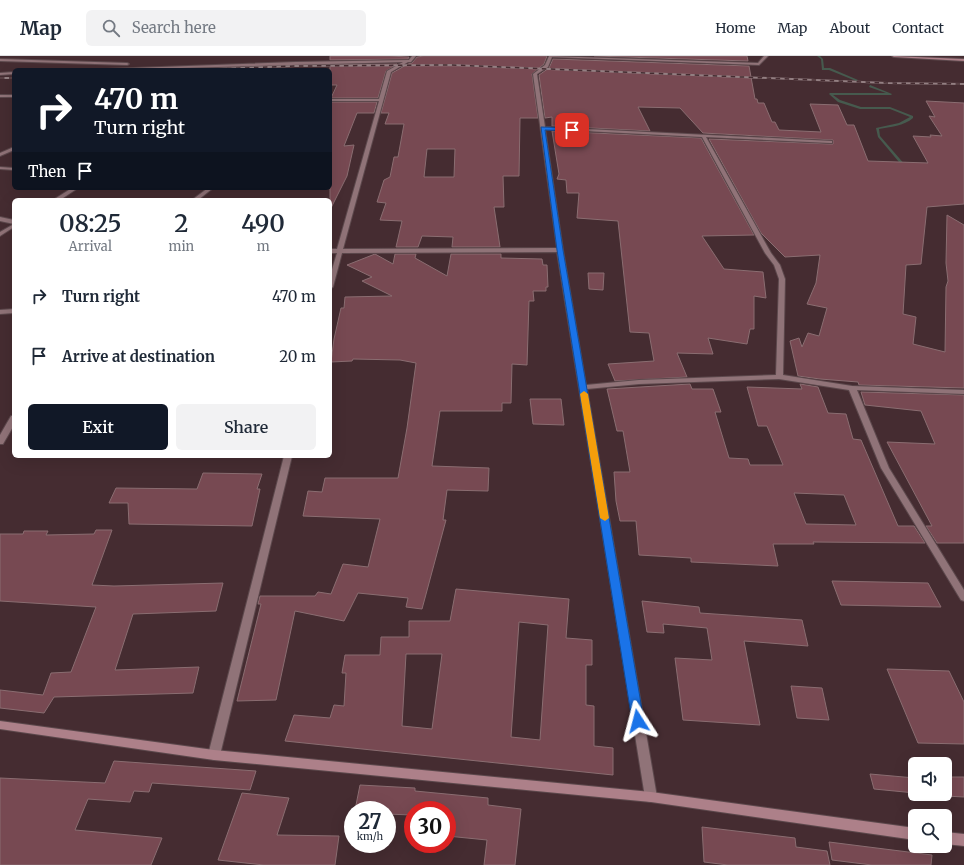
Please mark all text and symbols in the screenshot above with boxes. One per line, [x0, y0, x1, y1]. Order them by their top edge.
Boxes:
search box [86, 10, 366, 46]
text: Map [20, 16, 62, 40]
icon: search [100, 17, 122, 39]
text: Search here [132, 18, 216, 37]
text: Home [715, 19, 756, 37]
text: Map [778, 19, 807, 37]
text: About [829, 19, 870, 37]
text: Contact [892, 19, 944, 37]
text: 470 m [94, 81, 178, 117]
icon: right [28, 84, 80, 136]
pin [555, 113, 589, 147]
text: Turn right [94, 116, 185, 139]
icon: arrive [561, 119, 583, 141]
icon: arrive [74, 160, 96, 182]
text: Then [28, 162, 66, 181]
text: 08:25 [59, 208, 121, 239]
text: 2 [174, 208, 188, 239]
text: 490 [241, 208, 285, 239]
text: Arrival [69, 238, 112, 255]
text: min [169, 238, 194, 255]
text: m [257, 238, 270, 255]
icon: right [28, 285, 50, 307]
text: Turn right [62, 287, 140, 306]
text: 470 m [272, 287, 316, 306]
icon: arrive [28, 345, 50, 367]
text: Arrive at destination [62, 347, 215, 366]
text: 20 m [279, 347, 316, 366]
button: Exit [28, 404, 168, 450]
button: Share [176, 404, 316, 450]
position arrow [617, 700, 659, 742]
map controls [908, 757, 952, 853]
button: sound [908, 757, 952, 801]
speed limit sign: 30 [404, 801, 456, 853]
text: 27 [358, 809, 382, 834]
button: search [908, 809, 952, 853]
text: km/h [357, 830, 383, 843]

